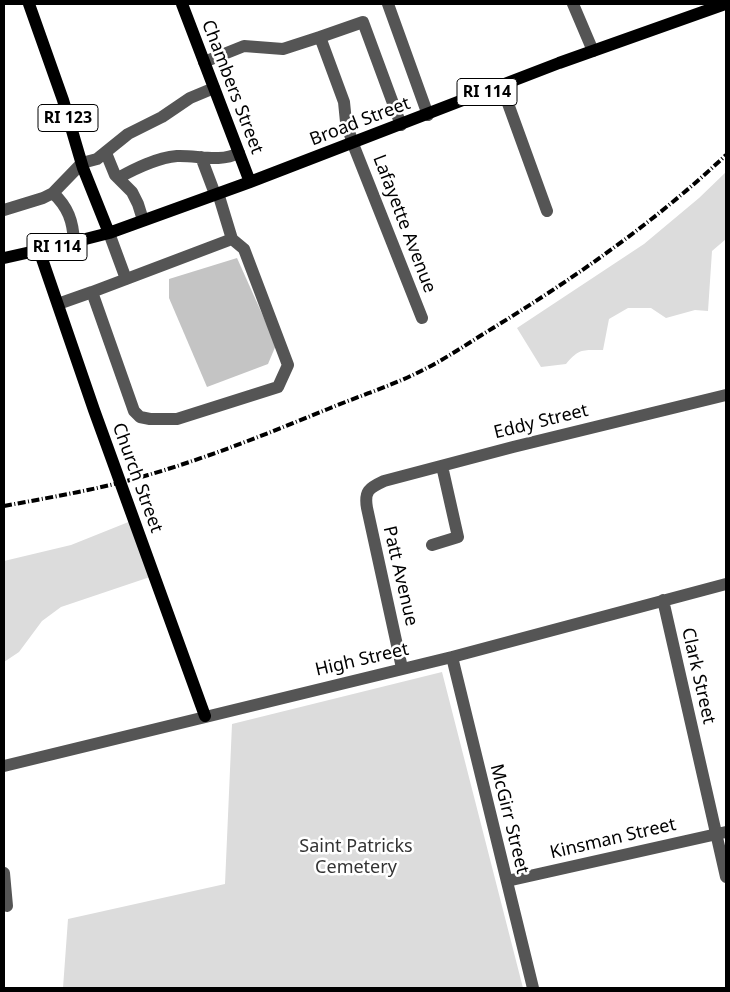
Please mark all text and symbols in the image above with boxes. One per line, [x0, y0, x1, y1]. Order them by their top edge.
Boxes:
street label: Chambers Street [197, 17, 267, 157]
road number: RI 114 [457, 78, 517, 105]
street label: Broad Street [307, 93, 413, 151]
road number: RI 123 [38, 105, 98, 132]
street label: Lafayette Avenue [368, 152, 440, 296]
road number: RI 114 [27, 233, 87, 260]
street label: Eddy Street [492, 400, 590, 444]
street label: Church Street [107, 420, 167, 536]
street label: Patt Avenue [378, 524, 422, 628]
street label: Clark Street [676, 626, 720, 726]
street label: High Street [313, 639, 411, 681]
street label: McGirr Street [485, 762, 533, 876]
street label: Kinsman Street [548, 814, 678, 864]
park label: Saint Patricks Cemetery [299, 836, 413, 879]

